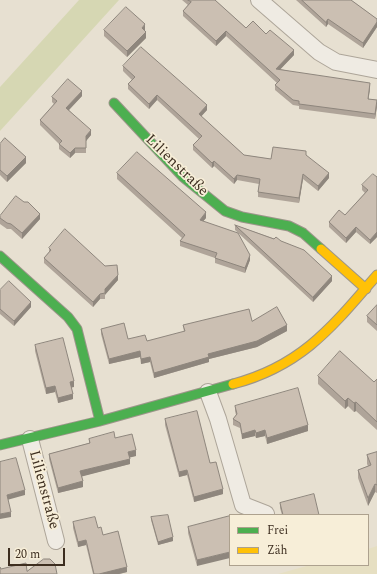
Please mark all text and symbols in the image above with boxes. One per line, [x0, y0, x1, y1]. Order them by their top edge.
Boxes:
street label: Lilienstraße [141, 131, 211, 201]
street label: Lilienstraße [24, 449, 62, 531]
legend [229, 514, 369, 566]
text: Frei [267, 521, 288, 540]
scale bar [10, 540, 67, 566]
text: Zäh [267, 541, 288, 560]
text: 20 m [15, 545, 40, 564]

